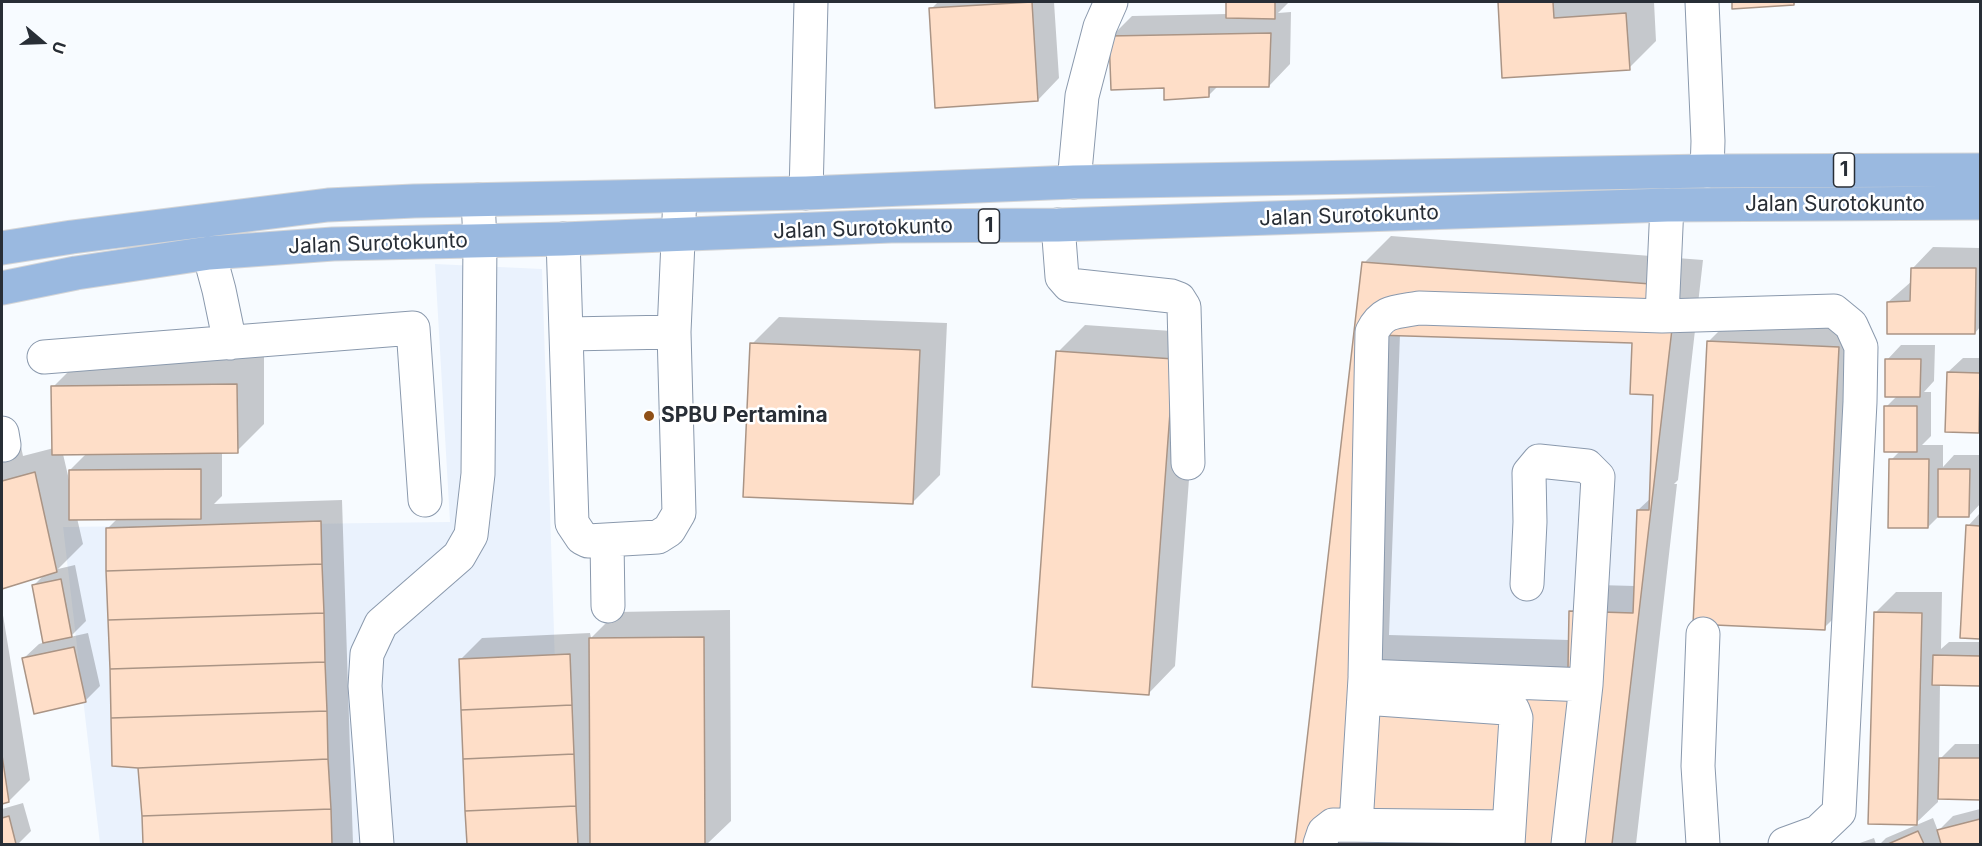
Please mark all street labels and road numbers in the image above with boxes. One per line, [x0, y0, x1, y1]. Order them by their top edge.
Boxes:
road number: 1 [1834, 153, 1854, 187]
street label: Jalan Surotokunto [1745, 192, 1925, 218]
street label: Jalan Surotokunto [1259, 200, 1439, 232]
road number: 1 [978, 209, 1000, 243]
street label: Jalan Surotokunto [773, 213, 953, 245]
street label: Jalan Surotokunto [288, 228, 468, 260]

